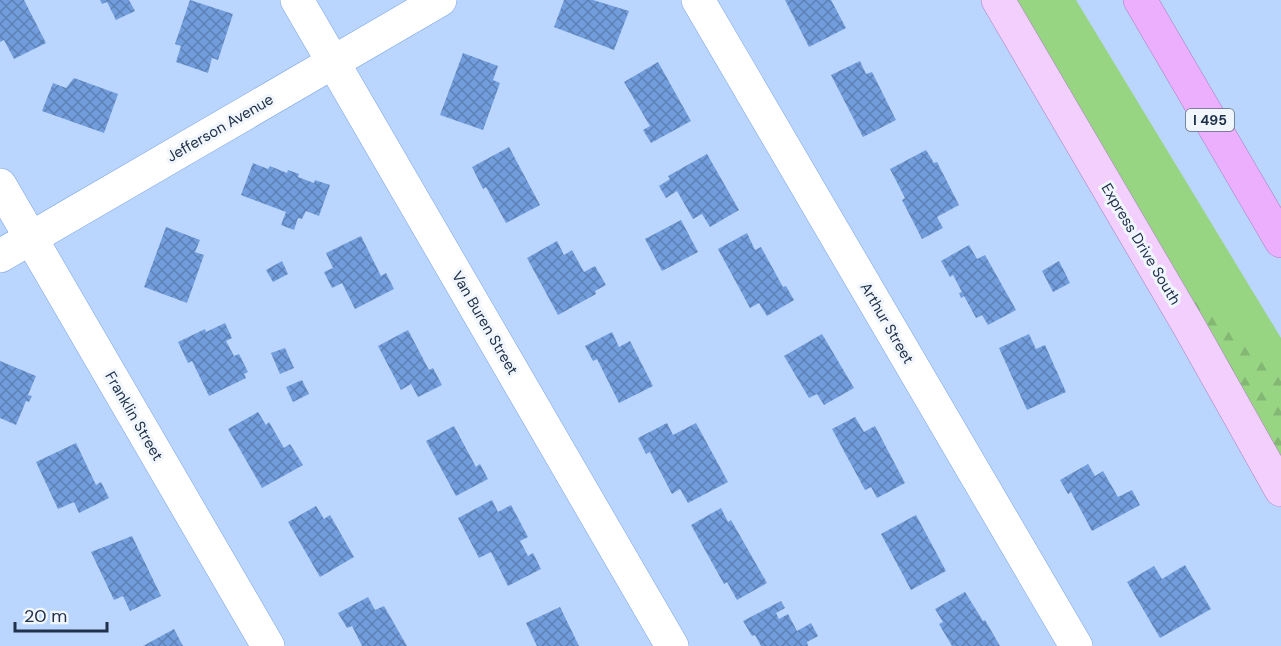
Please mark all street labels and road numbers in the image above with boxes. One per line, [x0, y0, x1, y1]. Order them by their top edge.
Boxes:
street label: Jefferson Avenue [163, 89, 277, 167]
road number: I 495 [1186, 109, 1234, 131]
street label: Express Drive South [1097, 180, 1185, 308]
street label: Van Buren Street [447, 268, 523, 379]
street label: Arthur Street [856, 279, 918, 367]
street label: Franklin Street [100, 368, 168, 464]

